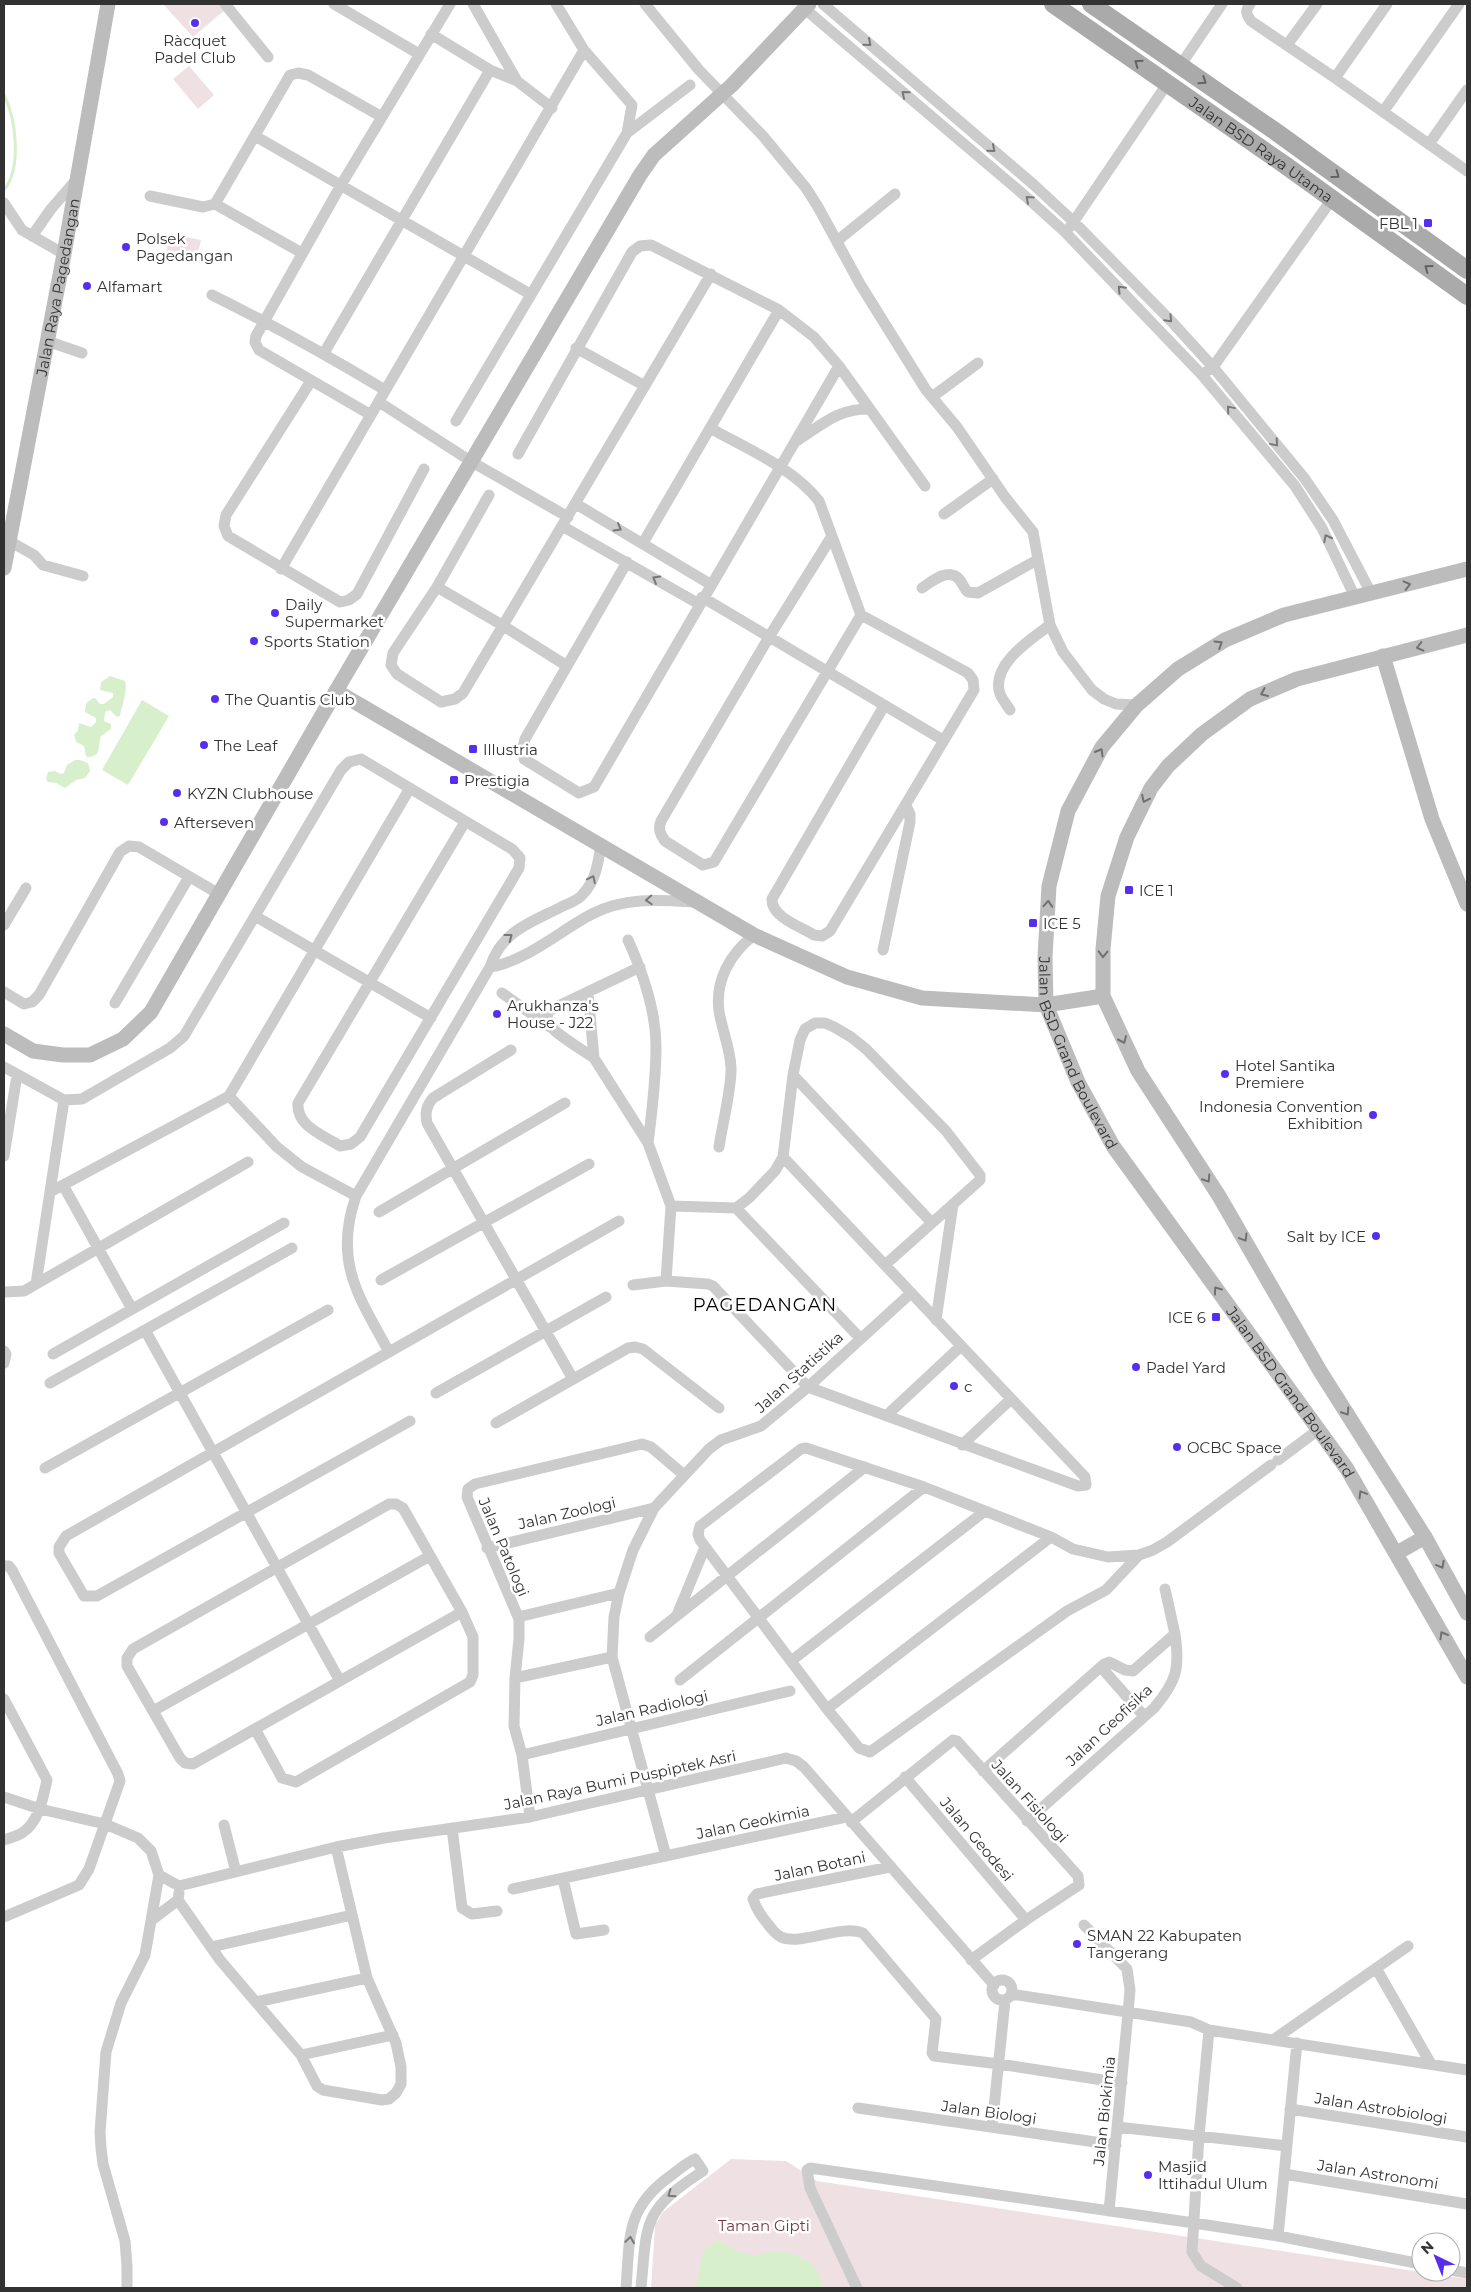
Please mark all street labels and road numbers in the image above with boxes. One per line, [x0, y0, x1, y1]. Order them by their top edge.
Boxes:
street label: Jalan BSD Raya Utama [1185, 92, 1337, 206]
street label: Jalan Raya Pagedangan [31, 197, 83, 379]
street label: Jalan BSD Grand Boulevard [1035, 955, 1122, 1152]
street label: Jalan BSD Grand Boulevard [1222, 1302, 1359, 1481]
street label: Jalan Statistika [750, 1327, 847, 1417]
street label: Jalan Zoologi [515, 1493, 618, 1534]
street label: Jalan Patologi [474, 1494, 533, 1599]
street label: Jalan Geofisika [1061, 1680, 1156, 1771]
street label: Jalan Radiologi [593, 1686, 710, 1730]
street label: Jalan Raya Bumi Puspiptek Asri [501, 1746, 738, 1814]
street label: Jalan Fisiologi [987, 1755, 1072, 1847]
street label: Jalan Geodesi [936, 1792, 1018, 1885]
street label: Jalan Geokimia [694, 1801, 811, 1843]
street label: Jalan Botani [772, 1847, 867, 1885]
street label: Jalan Biokimia [1089, 2055, 1119, 2168]
street label: Jalan Astrobiologi [1312, 2088, 1449, 2128]
street label: Jalan Biologi [939, 2096, 1038, 2128]
street label: Jalan Astronomi [1315, 2155, 1440, 2193]

